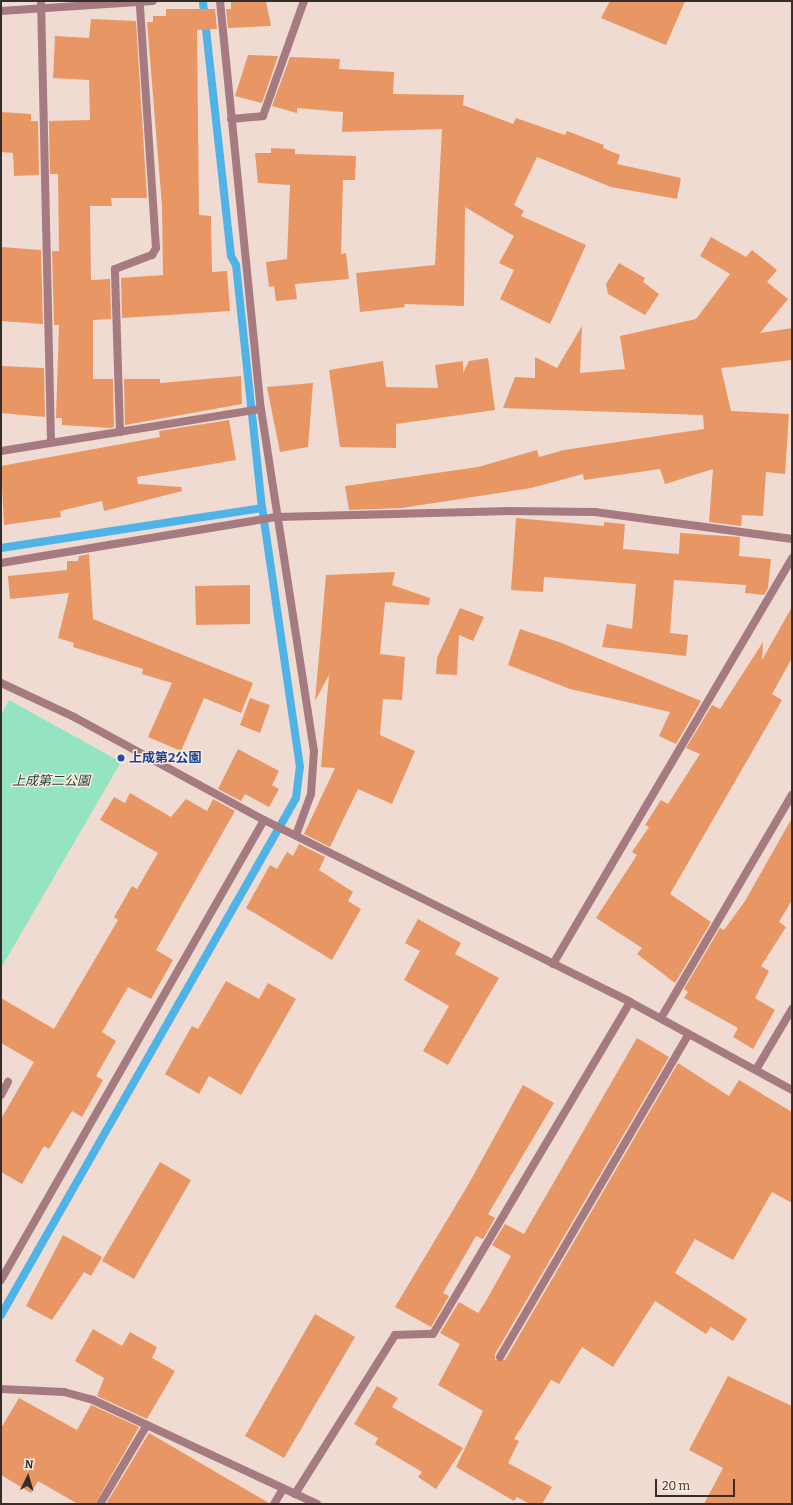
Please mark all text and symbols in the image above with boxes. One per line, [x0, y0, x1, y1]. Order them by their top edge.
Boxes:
place label: 上成第2公園 [129, 750, 201, 766]
marker: 上成第2公園 [116, 753, 126, 763]
park label: 上成第二公園 [12, 773, 90, 789]
north arrow [8, 1457, 48, 1497]
text: N [24, 1458, 34, 1471]
scale bar [657, 1471, 737, 1497]
text: 20 m [662, 1479, 690, 1493]

